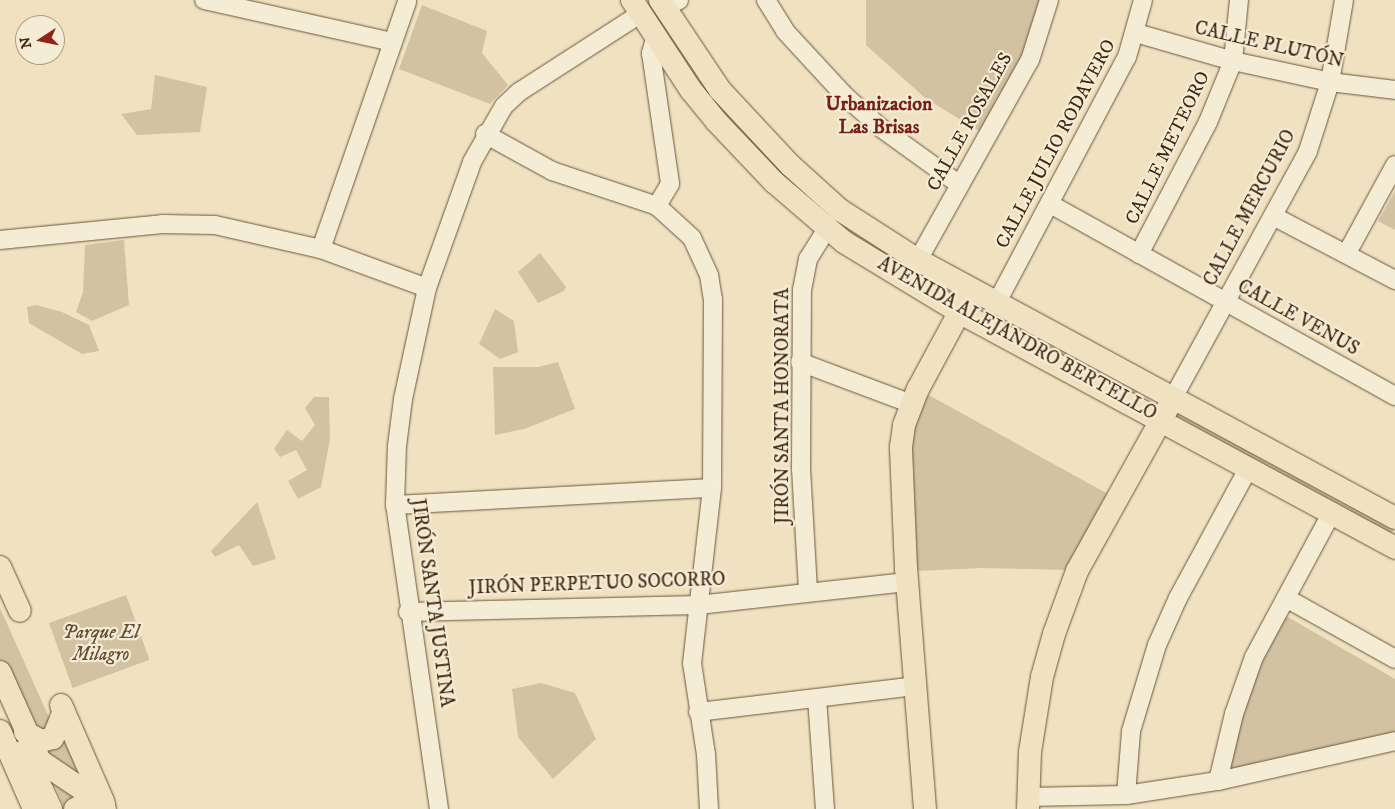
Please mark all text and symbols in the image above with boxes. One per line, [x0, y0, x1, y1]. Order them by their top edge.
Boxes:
north arrow [15, 15, 65, 65]
street label: CALLE PLUTÓN [1192, 17, 1346, 73]
text: N [16, 35, 36, 50]
street label: CALLE JULIO RODAVERO [991, 36, 1121, 252]
street label: CALLE ROSALES [923, 49, 1017, 195]
street label: CALLE METEORO [1121, 68, 1215, 228]
district label: Urbanizacion Las Brisas [826, 93, 932, 140]
street label: CALLE MERCURIO [1199, 126, 1301, 290]
street label: AVENIDA ALEJANDRO BERTELLO [873, 253, 1161, 425]
street label: CALLE VENUS [1233, 275, 1363, 361]
street label: JIRÓN SANTA HONORATA [772, 288, 794, 524]
street label: JIRÓN SANTA JUSTINA [406, 497, 458, 709]
street label: JIRÓN PERPETUO SOCORRO [468, 568, 726, 600]
park label: Parque El Milagro [63, 622, 139, 666]

